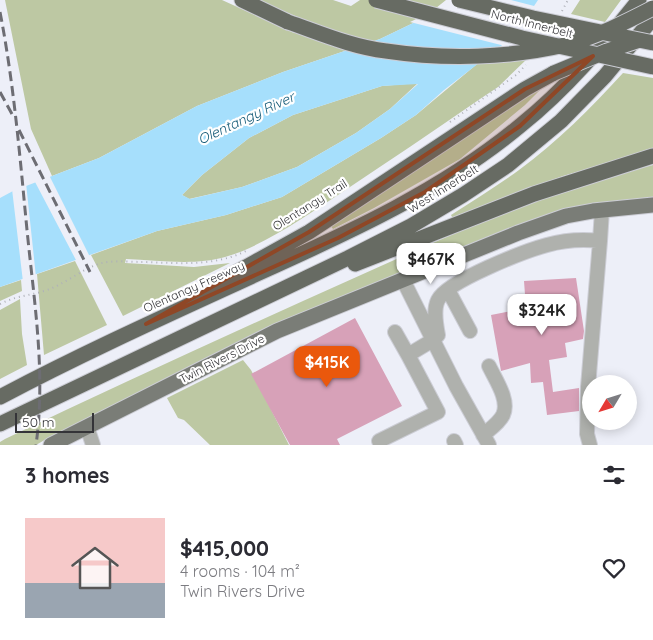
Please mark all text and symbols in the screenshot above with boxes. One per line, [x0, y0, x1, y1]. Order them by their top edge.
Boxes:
street label: North Innerbelt [490, 6, 575, 41]
water label: Olentangy River [195, 87, 299, 148]
street label: West Innerbelt [405, 161, 481, 216]
street label: Olentangy Trail [270, 176, 350, 233]
pin: $467K [396, 242, 466, 285]
text: $467K [407, 249, 455, 269]
street label: Olentangy Freeway [141, 257, 247, 316]
pin: $324K [507, 294, 577, 336]
text: $324K [518, 300, 566, 320]
street label: Twin Rivers Drive [177, 331, 267, 387]
pin: $415K [292, 346, 362, 388]
text: $415K [305, 352, 349, 372]
north arrow [582, 375, 638, 430]
map controls [582, 375, 637, 430]
scale bar [15, 410, 94, 433]
text: 50 m [22, 413, 55, 431]
icon: filters [600, 461, 628, 489]
text: 3 homes [25, 462, 109, 488]
text: $415,000 [180, 535, 269, 561]
icon: home [65, 538, 125, 598]
icon: heart [600, 554, 628, 582]
text: 4 rooms · 104 m² [180, 561, 300, 581]
text: Twin Rivers Drive [180, 581, 305, 601]

